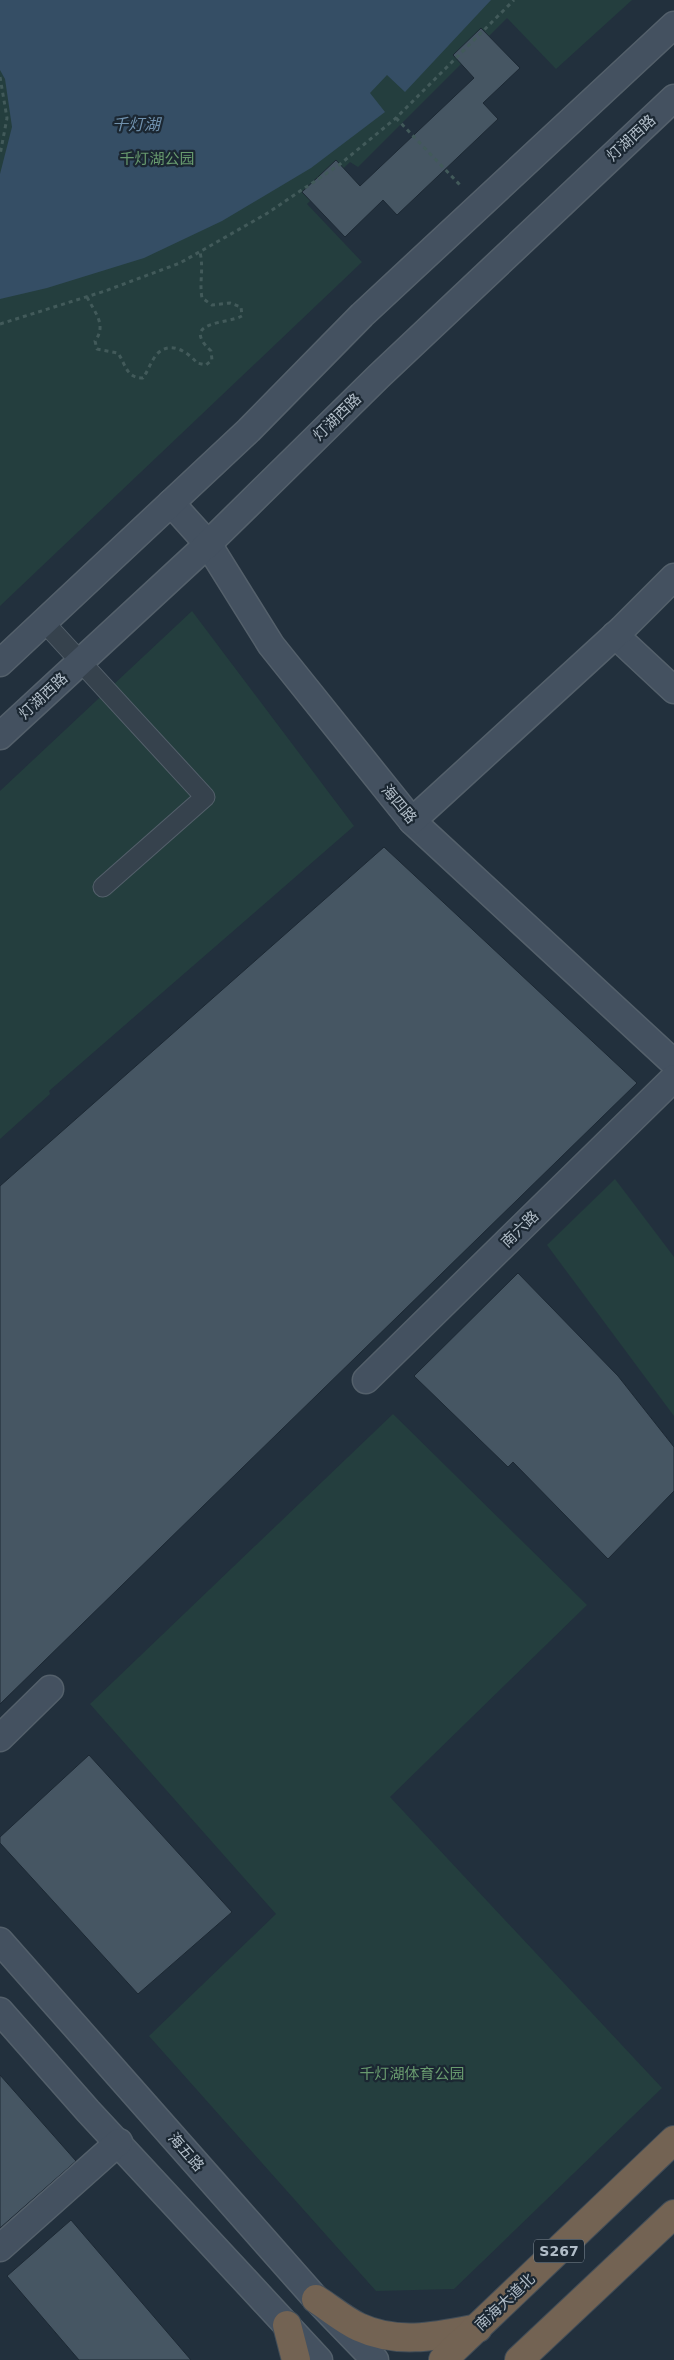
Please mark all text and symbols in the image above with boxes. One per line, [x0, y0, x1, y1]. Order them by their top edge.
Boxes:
street label: 灯湖西路 [603, 111, 659, 165]
water label: 千灯湖 [112, 115, 163, 134]
park label: 千灯湖公园 [119, 150, 195, 168]
street label: 灯湖西路 [309, 390, 365, 444]
street label: 灯湖西路 [15, 669, 71, 723]
street label: 海四路 [378, 781, 420, 827]
street label: 南六路 [498, 1207, 542, 1251]
park label: 千灯湖体育公园 [359, 2065, 465, 2083]
street label: 海五路 [164, 2129, 208, 2175]
road number: S267 [534, 2240, 584, 2262]
street label: 南海大道北 [471, 2270, 539, 2334]

